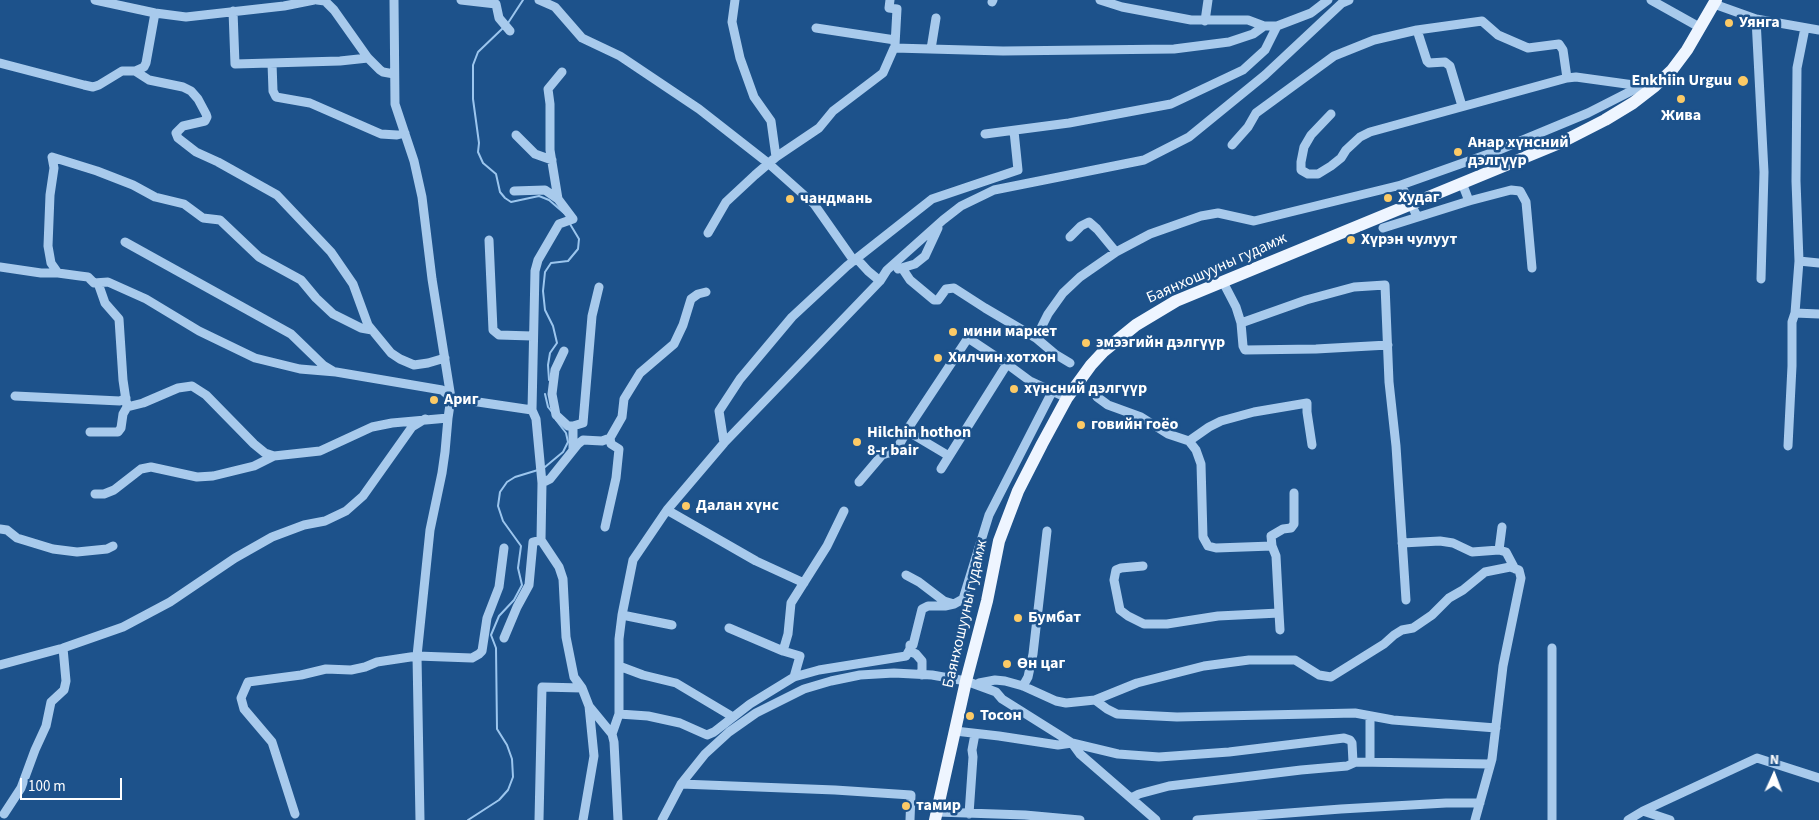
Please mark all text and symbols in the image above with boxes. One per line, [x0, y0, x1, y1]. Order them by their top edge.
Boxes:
place label: Уянга [1739, 13, 1780, 33]
marker: Уянга [1723, 17, 1735, 29]
place label: Enkhiin Urguu [1631, 71, 1732, 91]
marker: Enkhiin Urguu [1736, 74, 1750, 88]
marker: Жива [1675, 93, 1687, 105]
place label: Жива [1661, 106, 1701, 126]
place label: Анар хүнсний дэлгүүр [1468, 133, 1569, 171]
marker: Анар хүнсний дэлгүүр [1452, 146, 1464, 158]
place label: Худаг [1398, 188, 1440, 208]
place label: чандмань [800, 189, 872, 209]
marker: Худаг [1382, 192, 1394, 204]
marker: чандмань [784, 193, 796, 205]
street label: Баянхошууны гудамж [1144, 229, 1290, 309]
place label: Хүрэн чулуут [1361, 230, 1457, 250]
marker: Хүрэн чулуут [1345, 234, 1357, 246]
place label: мини маркет [963, 322, 1057, 342]
marker: мини маркет [947, 326, 959, 338]
place label: эмээгийн дэлгүүр [1096, 333, 1225, 353]
marker: эмээгийн дэлгүүр [1080, 337, 1092, 349]
place label: Хилчин хотхон [948, 348, 1056, 368]
marker: Хилчин хотхон [932, 352, 944, 364]
place label: хүнсний дэлгүүр [1024, 379, 1147, 399]
marker: хүнсний дэлгүүр [1008, 383, 1020, 395]
place label: Ариг [444, 390, 479, 410]
marker: Ариг [428, 394, 440, 406]
place label: говийн гоёо [1091, 415, 1178, 435]
marker: говийн гоёо [1075, 419, 1087, 431]
place label: Hilchin hothon 8-r bair [867, 423, 971, 461]
marker: Hilchin hothon 8-r bair [851, 436, 863, 448]
place label: Далан хүнс [696, 496, 779, 516]
marker: Далан хүнс [680, 500, 692, 512]
street label: Баянхошууны гудамж [940, 538, 992, 690]
place label: Бумбат [1028, 608, 1081, 628]
marker: Бумбат [1012, 612, 1024, 624]
place label: Өн цаг [1017, 654, 1065, 674]
marker: Өн цаг [1001, 658, 1013, 670]
place label: Тосон [980, 706, 1022, 726]
marker: Тосон [964, 710, 976, 722]
north arrow [1749, 750, 1799, 800]
text: N [1770, 750, 1780, 770]
scale bar [22, 768, 125, 800]
text: 100 m [28, 776, 66, 797]
place label: тамир [916, 796, 961, 816]
marker: тамир [900, 800, 912, 812]

